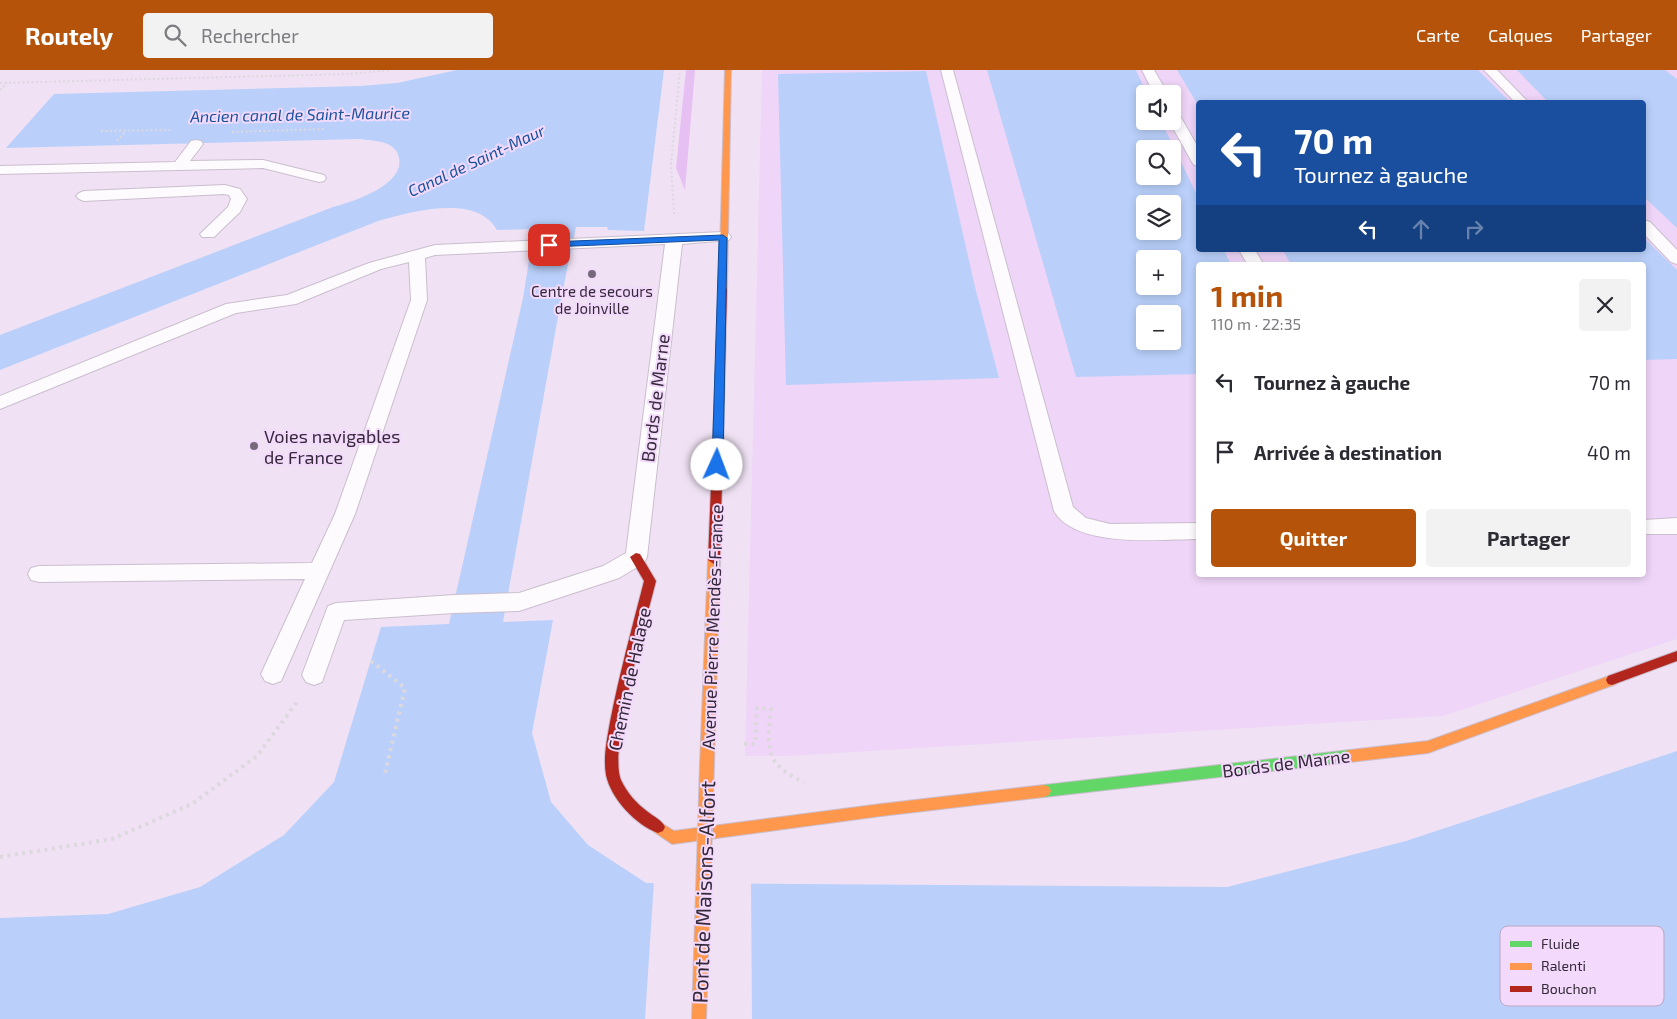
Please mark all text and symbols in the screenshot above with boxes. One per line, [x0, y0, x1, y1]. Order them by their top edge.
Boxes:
search box [143, 13, 493, 58]
text: Routely [25, 21, 113, 50]
icon: search [161, 21, 189, 49]
text: Rechercher [201, 24, 299, 47]
text: Carte [1416, 24, 1460, 46]
text: Calques [1488, 24, 1553, 46]
text: Partager [1581, 24, 1652, 46]
map controls [1136, 85, 1181, 350]
button: sound [1136, 85, 1181, 130]
water label: Ancien canal de Saint-Maurice [189, 103, 410, 125]
text: 70 m [1294, 119, 1373, 161]
water label: Canal de Saint-Maur [405, 120, 548, 200]
icon: left [1211, 120, 1276, 185]
button: search [1136, 140, 1181, 185]
text: Tournez à gauche [1294, 161, 1468, 187]
button: layers [1136, 195, 1181, 240]
icon: left [1354, 215, 1382, 243]
icon: ahead [1407, 215, 1435, 243]
icon: right [1460, 215, 1488, 243]
pin [528, 224, 570, 266]
icon: arrive [535, 231, 563, 259]
button: + [1136, 250, 1181, 295]
marker: Centre de secours de Joinville [586, 268, 598, 280]
text: 1 min [1211, 277, 1283, 313]
button: close [1579, 279, 1631, 331]
place label: Centre de secours de Joinville [531, 282, 653, 317]
button: − [1136, 305, 1181, 350]
text: 110 m · 22:35 [1211, 314, 1301, 333]
street label: Bords de Marne [636, 333, 674, 463]
icon: left [1211, 368, 1239, 396]
text: Tournez à gauche [1254, 371, 1410, 394]
text: 70 m [1589, 371, 1631, 394]
place label: Voies navigables de France [264, 425, 400, 468]
position arrow [690, 438, 742, 490]
icon: arrive [1211, 438, 1239, 466]
marker: Voies navigables de France [248, 440, 260, 452]
text: Arrivée à destination [1254, 441, 1442, 464]
text: 40 m [1587, 441, 1631, 464]
street label: Avenue Pierre Mendès-France [697, 504, 727, 750]
button: Quitter [1211, 509, 1416, 567]
button: Partager [1426, 509, 1631, 567]
street label: Chemin de Halage [603, 605, 655, 753]
street label: Bords de Marne [1221, 744, 1351, 782]
street label: Pont de Maisons-Alfort [687, 780, 719, 1004]
legend [1500, 926, 1664, 1006]
text: Fluide [1541, 935, 1580, 952]
text: Ralenti [1541, 957, 1586, 974]
text: Bouchon [1541, 980, 1597, 997]

